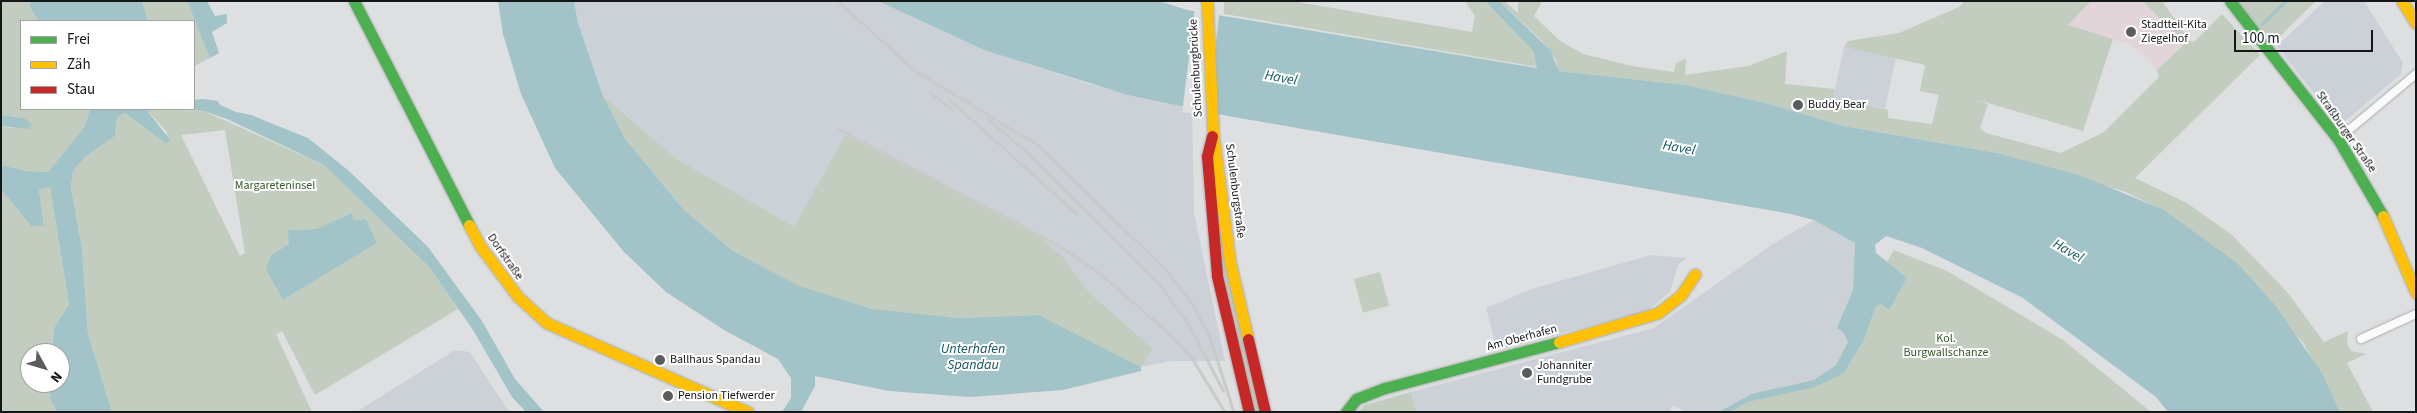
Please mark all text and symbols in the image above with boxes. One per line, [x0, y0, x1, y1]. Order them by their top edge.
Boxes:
place label: Stadtteil-Kita Ziegelhof [2141, 18, 2207, 46]
street label: Schulenburgbrücke [1186, 19, 1206, 117]
legend [20, 20, 195, 110]
scale bar [2237, 20, 2376, 52]
marker: Stadtteil-Kita Ziegelhof [2125, 26, 2137, 38]
text: 100 m [2242, 28, 2280, 49]
text: Frei [67, 29, 90, 50]
text: Zäh [67, 54, 91, 75]
water label: Havel [1263, 67, 1299, 89]
text: Stau [67, 79, 95, 100]
street label: Straßburger Straße [2313, 89, 2379, 175]
place label: Buddy Bear [1808, 98, 1866, 112]
marker: Buddy Bear [1792, 99, 1804, 111]
water label: Havel [1661, 137, 1697, 159]
street label: Schulenburgstraße [1222, 143, 1248, 239]
park label: Margareteninsel [235, 179, 315, 193]
street label: Dorfstraße [484, 231, 526, 283]
water label: Havel [2050, 236, 2086, 266]
street label: Am Oberhafen [1485, 322, 1559, 354]
park label: Kol. Burgwallschanze [1904, 332, 1988, 360]
water label: Unterhafen Spandau [941, 341, 1005, 374]
north arrow [20, 343, 70, 393]
place label: Ballhaus Spandau [670, 353, 761, 367]
marker: Ballhaus Spandau [654, 354, 666, 366]
place label: Johanniter Fundgrube [1537, 359, 1592, 387]
text: N [45, 367, 67, 387]
marker: Johanniter Fundgrube [1521, 367, 1533, 379]
place label: Pension Tiefwerder [678, 389, 775, 403]
marker: Pension Tiefwerder [662, 390, 674, 402]

